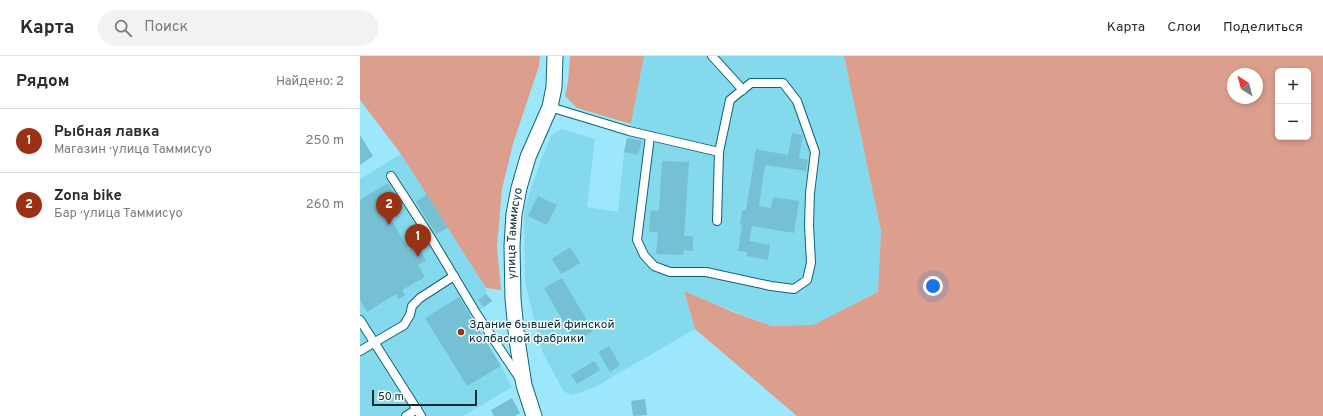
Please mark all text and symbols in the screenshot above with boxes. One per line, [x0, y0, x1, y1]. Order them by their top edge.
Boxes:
search box [98, 10, 378, 46]
text: Карта [20, 16, 74, 40]
icon: search [112, 17, 134, 39]
text: Поиск [144, 18, 188, 37]
text: Карта [1107, 19, 1145, 36]
text: Слои [1167, 19, 1201, 36]
text: Поделиться [1223, 19, 1303, 36]
north arrow [1227, 68, 1263, 104]
map controls [1275, 68, 1311, 140]
button: + [1275, 68, 1311, 104]
text: Рядом [16, 71, 69, 93]
text: Найдено: 2 [276, 74, 344, 90]
button: − [1275, 104, 1311, 140]
text: Рыбная лавка [54, 123, 159, 142]
text: 1 [26, 133, 32, 149]
text: 250 m [306, 133, 344, 149]
text: Магазин · улица Таммисуо [54, 142, 212, 158]
street label: улица Таммисуо [504, 186, 527, 280]
text: Zona bike [54, 187, 122, 206]
pin: 2 [376, 192, 402, 225]
text: 2 [25, 197, 33, 213]
text: 260 m [306, 197, 344, 213]
text: Бар · улица Таммисуо [54, 206, 183, 222]
pin: 1 [405, 224, 431, 257]
your location [923, 276, 943, 296]
place label: Здание бывшей финской колбасной фабрики [469, 317, 615, 347]
marker: Здание бывшей финской колбасной фабрики [456, 327, 466, 337]
scale bar [372, 388, 477, 407]
text: 50 m [378, 390, 404, 404]

